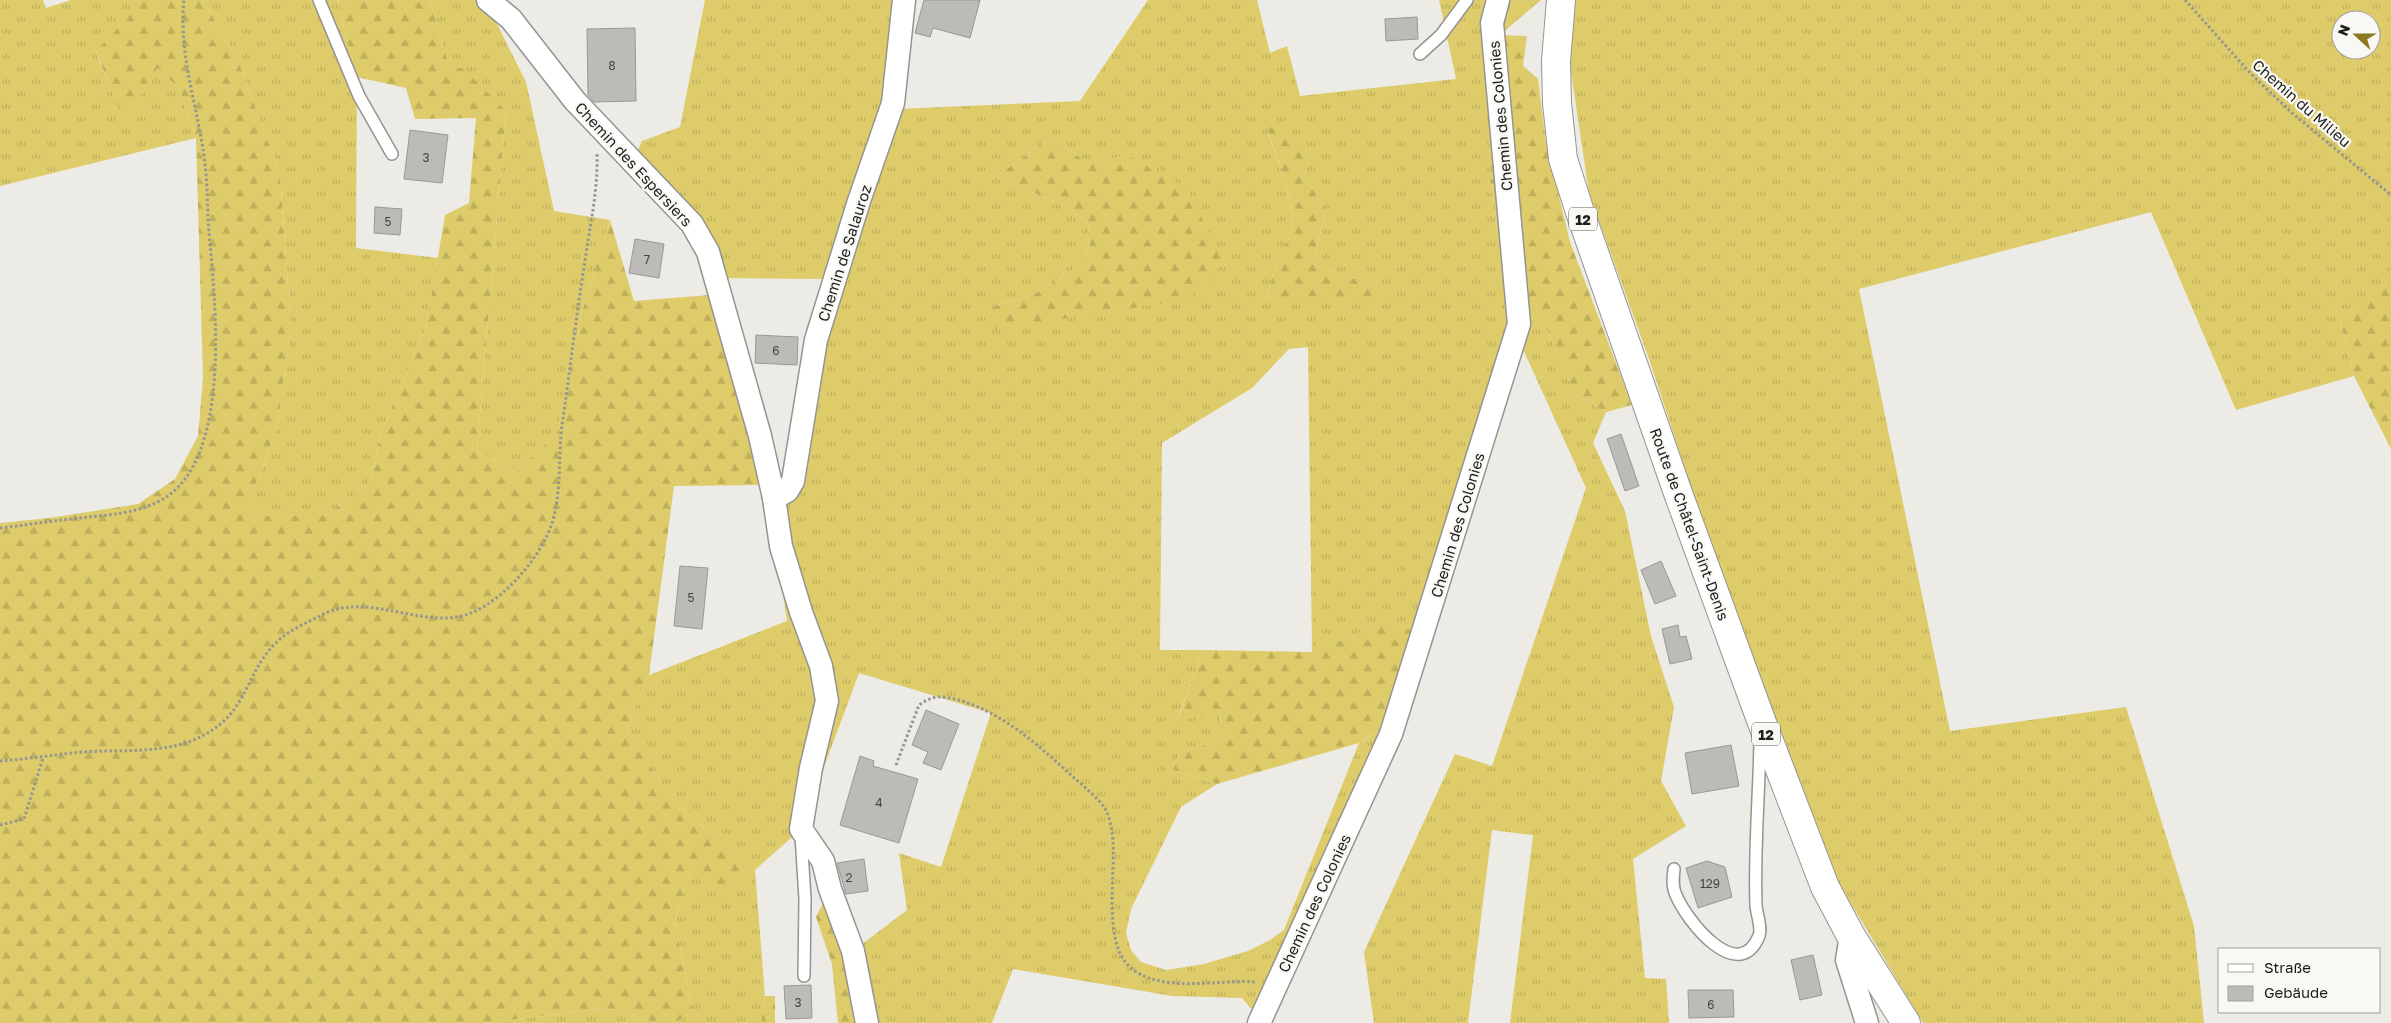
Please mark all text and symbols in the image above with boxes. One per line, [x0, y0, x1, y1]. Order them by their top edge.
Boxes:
north arrow [2331, 10, 2381, 60]
text: N [2334, 22, 2353, 38]
street label: Chemin des Colonies [1484, 40, 1516, 192]
street label: Chemin du Milieu [2249, 56, 2355, 150]
house number: 8 [608, 58, 616, 73]
street label: Chemin des Espersiers [572, 98, 696, 230]
house number: 3 [422, 150, 430, 165]
street label: Chemin de Salauroz [813, 182, 875, 324]
road number: 12 [1569, 208, 1597, 230]
house number: 5 [385, 214, 392, 229]
house number: 7 [644, 252, 650, 267]
house number: 6 [772, 343, 780, 358]
street label: Route de Châtel-Saint-Denis [1647, 425, 1733, 623]
street label: Chemin des Colonies [1426, 450, 1488, 600]
house number: 5 [688, 590, 695, 605]
road number: 12 [1752, 722, 1780, 746]
house number: 4 [875, 795, 883, 810]
street label: Chemin des Colonies [1274, 831, 1354, 975]
house number: 2 [846, 870, 853, 885]
house number: 129 [1700, 876, 1720, 891]
legend [2218, 948, 2381, 1013]
text: Straße [2264, 958, 2311, 976]
text: Gebäude [2264, 983, 2328, 1001]
house number: 3 [794, 995, 802, 1010]
house number: 6 [1707, 997, 1715, 1012]

